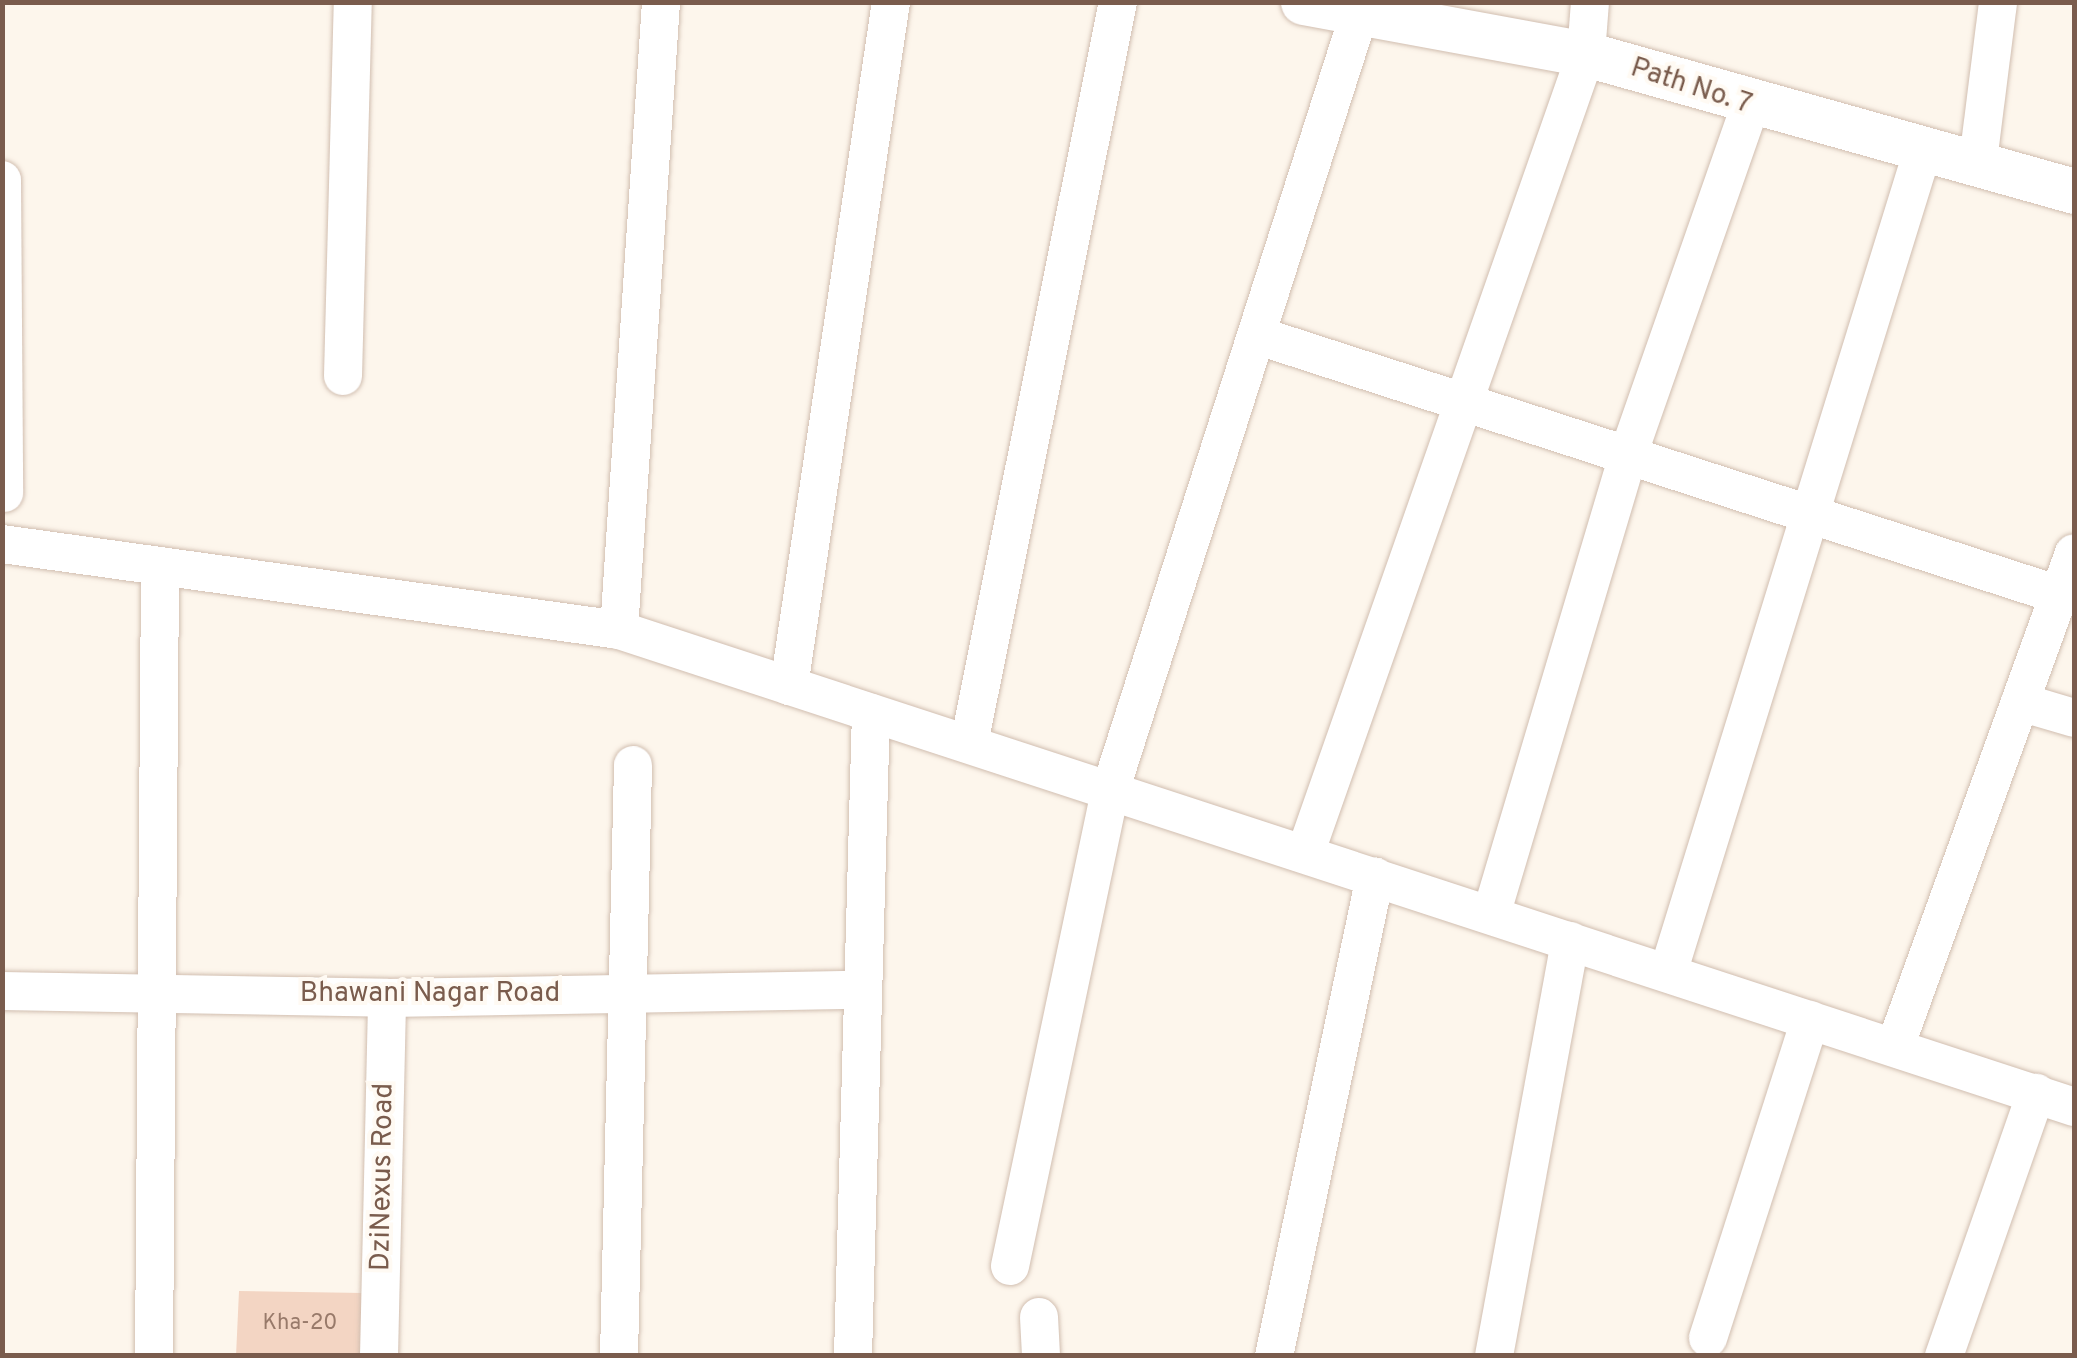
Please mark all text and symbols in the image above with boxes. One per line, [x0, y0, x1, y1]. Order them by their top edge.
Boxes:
street label: Path No. 7 [1626, 51, 1756, 123]
street label: Bhawani Nagar Road [300, 977, 560, 1011]
street label: DziNexus Road [365, 1083, 401, 1271]
house number: Kha-20 [263, 1311, 337, 1337]

